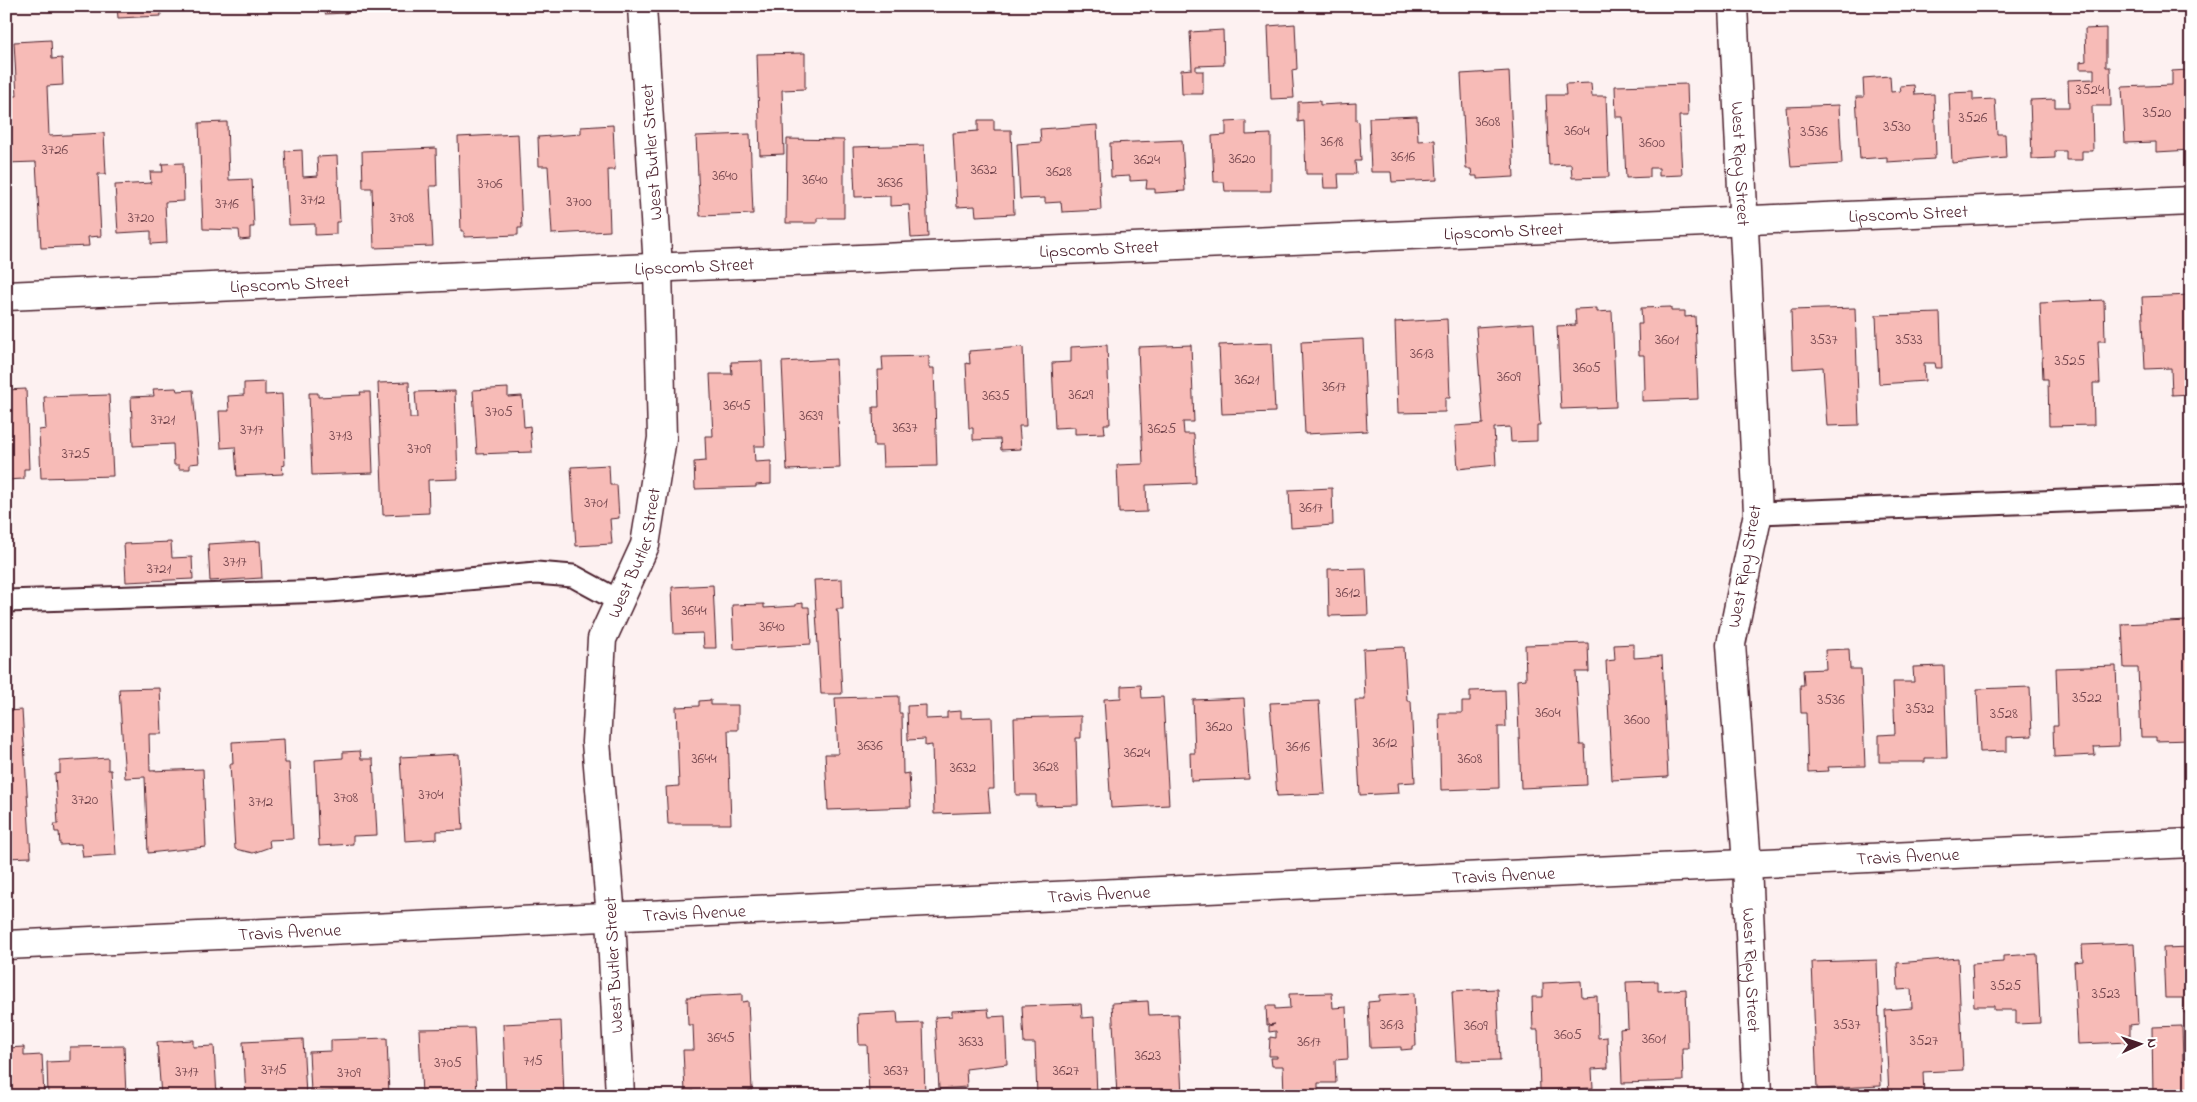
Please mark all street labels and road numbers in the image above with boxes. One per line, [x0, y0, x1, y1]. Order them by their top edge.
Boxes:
street label: West Butler Street [635, 83, 671, 221]
street label: West Ripy Street [1723, 101, 1755, 227]
street label: Lipscomb Street [1848, 200, 1969, 231]
street label: Lipscomb Street [1443, 217, 1564, 248]
street label: Lipscomb Street [1039, 235, 1159, 266]
street label: Lipscomb Street [634, 252, 755, 284]
street label: Lipscomb Street [229, 270, 350, 301]
street label: West Butler Street [602, 486, 669, 623]
street label: West Ripy Street [1722, 503, 1770, 630]
street label: Travis Avenue [1856, 843, 1961, 874]
street label: Travis Avenue [1451, 862, 1557, 892]
street label: Travis Avenue [1047, 881, 1152, 911]
street label: West Butler Street [598, 896, 632, 1034]
street label: Travis Avenue [642, 899, 748, 930]
street label: West Ripy Street [1734, 907, 1765, 1033]
street label: Travis Avenue [238, 918, 343, 949]

